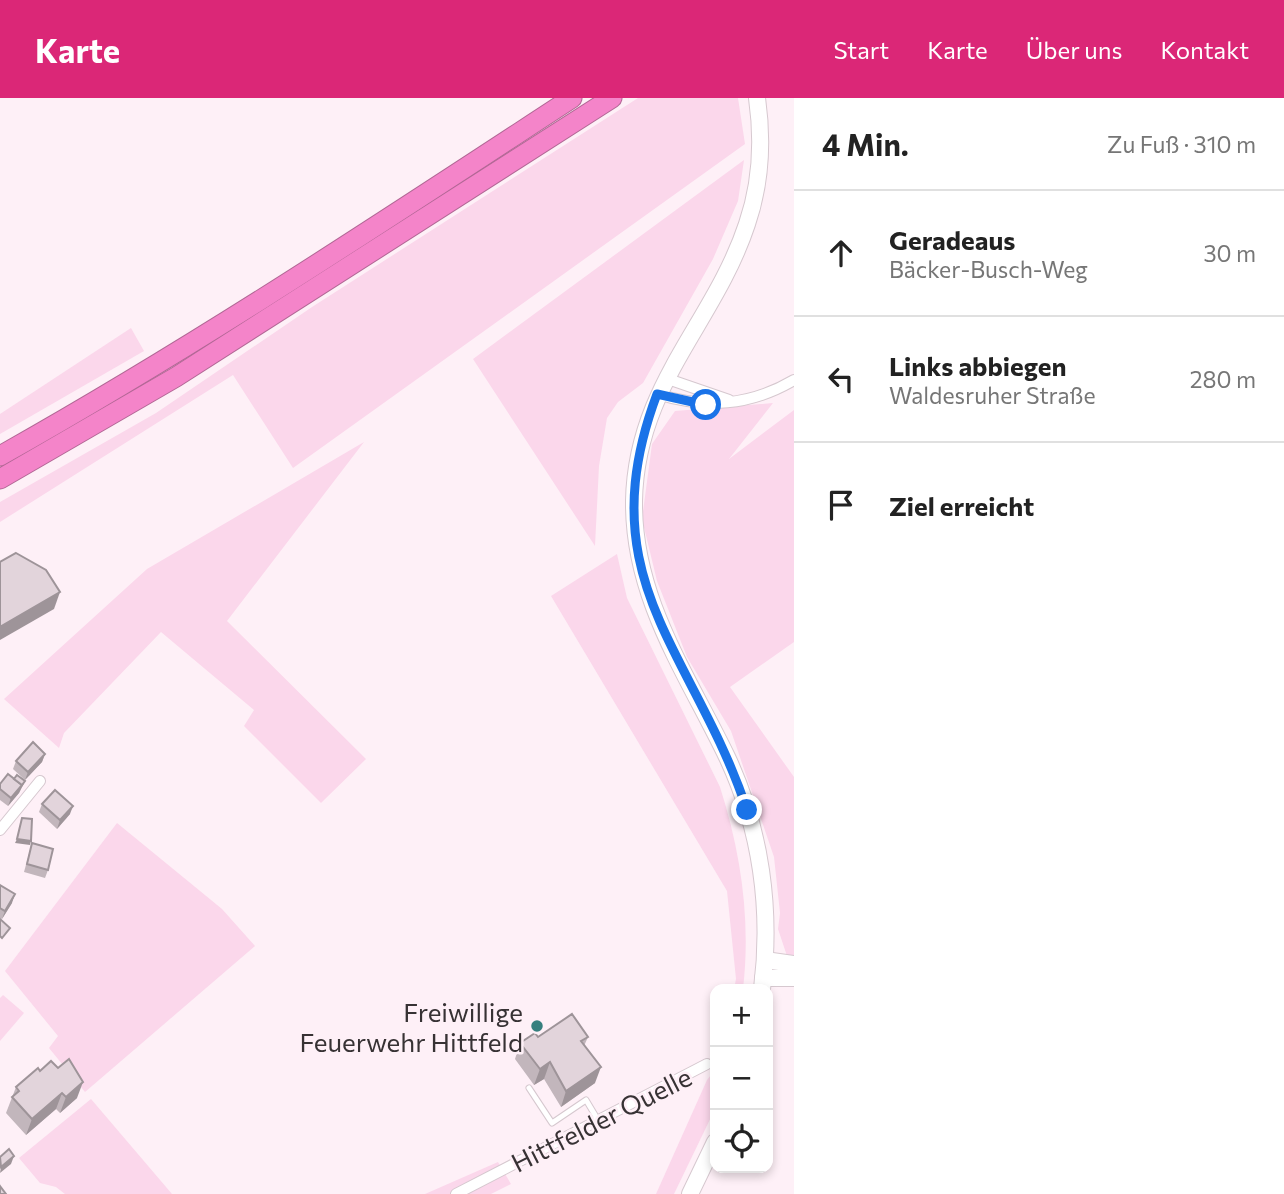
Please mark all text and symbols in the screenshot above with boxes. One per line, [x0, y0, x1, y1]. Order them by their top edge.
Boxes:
text: Karte [35, 29, 120, 70]
text: Start [834, 35, 889, 64]
text: Karte [927, 35, 988, 64]
text: Über uns [1026, 35, 1122, 64]
text: Kontakt [1160, 35, 1249, 64]
text: 4 Min. [822, 125, 909, 162]
text: Zu Fuß · 310 m [1107, 130, 1256, 158]
text: Geradeaus [889, 224, 1015, 255]
icon: ahead [822, 234, 860, 272]
text: 30 m [1203, 239, 1256, 267]
text: Bäcker-Busch-Weg [889, 255, 1088, 283]
text: Links abbiegen [889, 350, 1067, 381]
icon: left [822, 360, 860, 398]
text: 280 m [1190, 365, 1256, 393]
text: Waldesruher Straße [889, 381, 1096, 409]
route start [690, 389, 721, 420]
icon: arrive [822, 486, 860, 524]
text: Ziel erreicht [889, 490, 1034, 521]
route end [731, 794, 762, 825]
map controls [710, 984, 773, 1173]
button: + [710, 984, 773, 1047]
place label: Freiwillige Feuerwehr Hittfeld [300, 996, 523, 1057]
marker: Freiwillige Feuerwehr Hittfeld [529, 1018, 545, 1034]
button: − [710, 1047, 773, 1110]
street label: Hittfelder Quelle [506, 1060, 696, 1178]
button: locate [710, 1110, 773, 1173]

